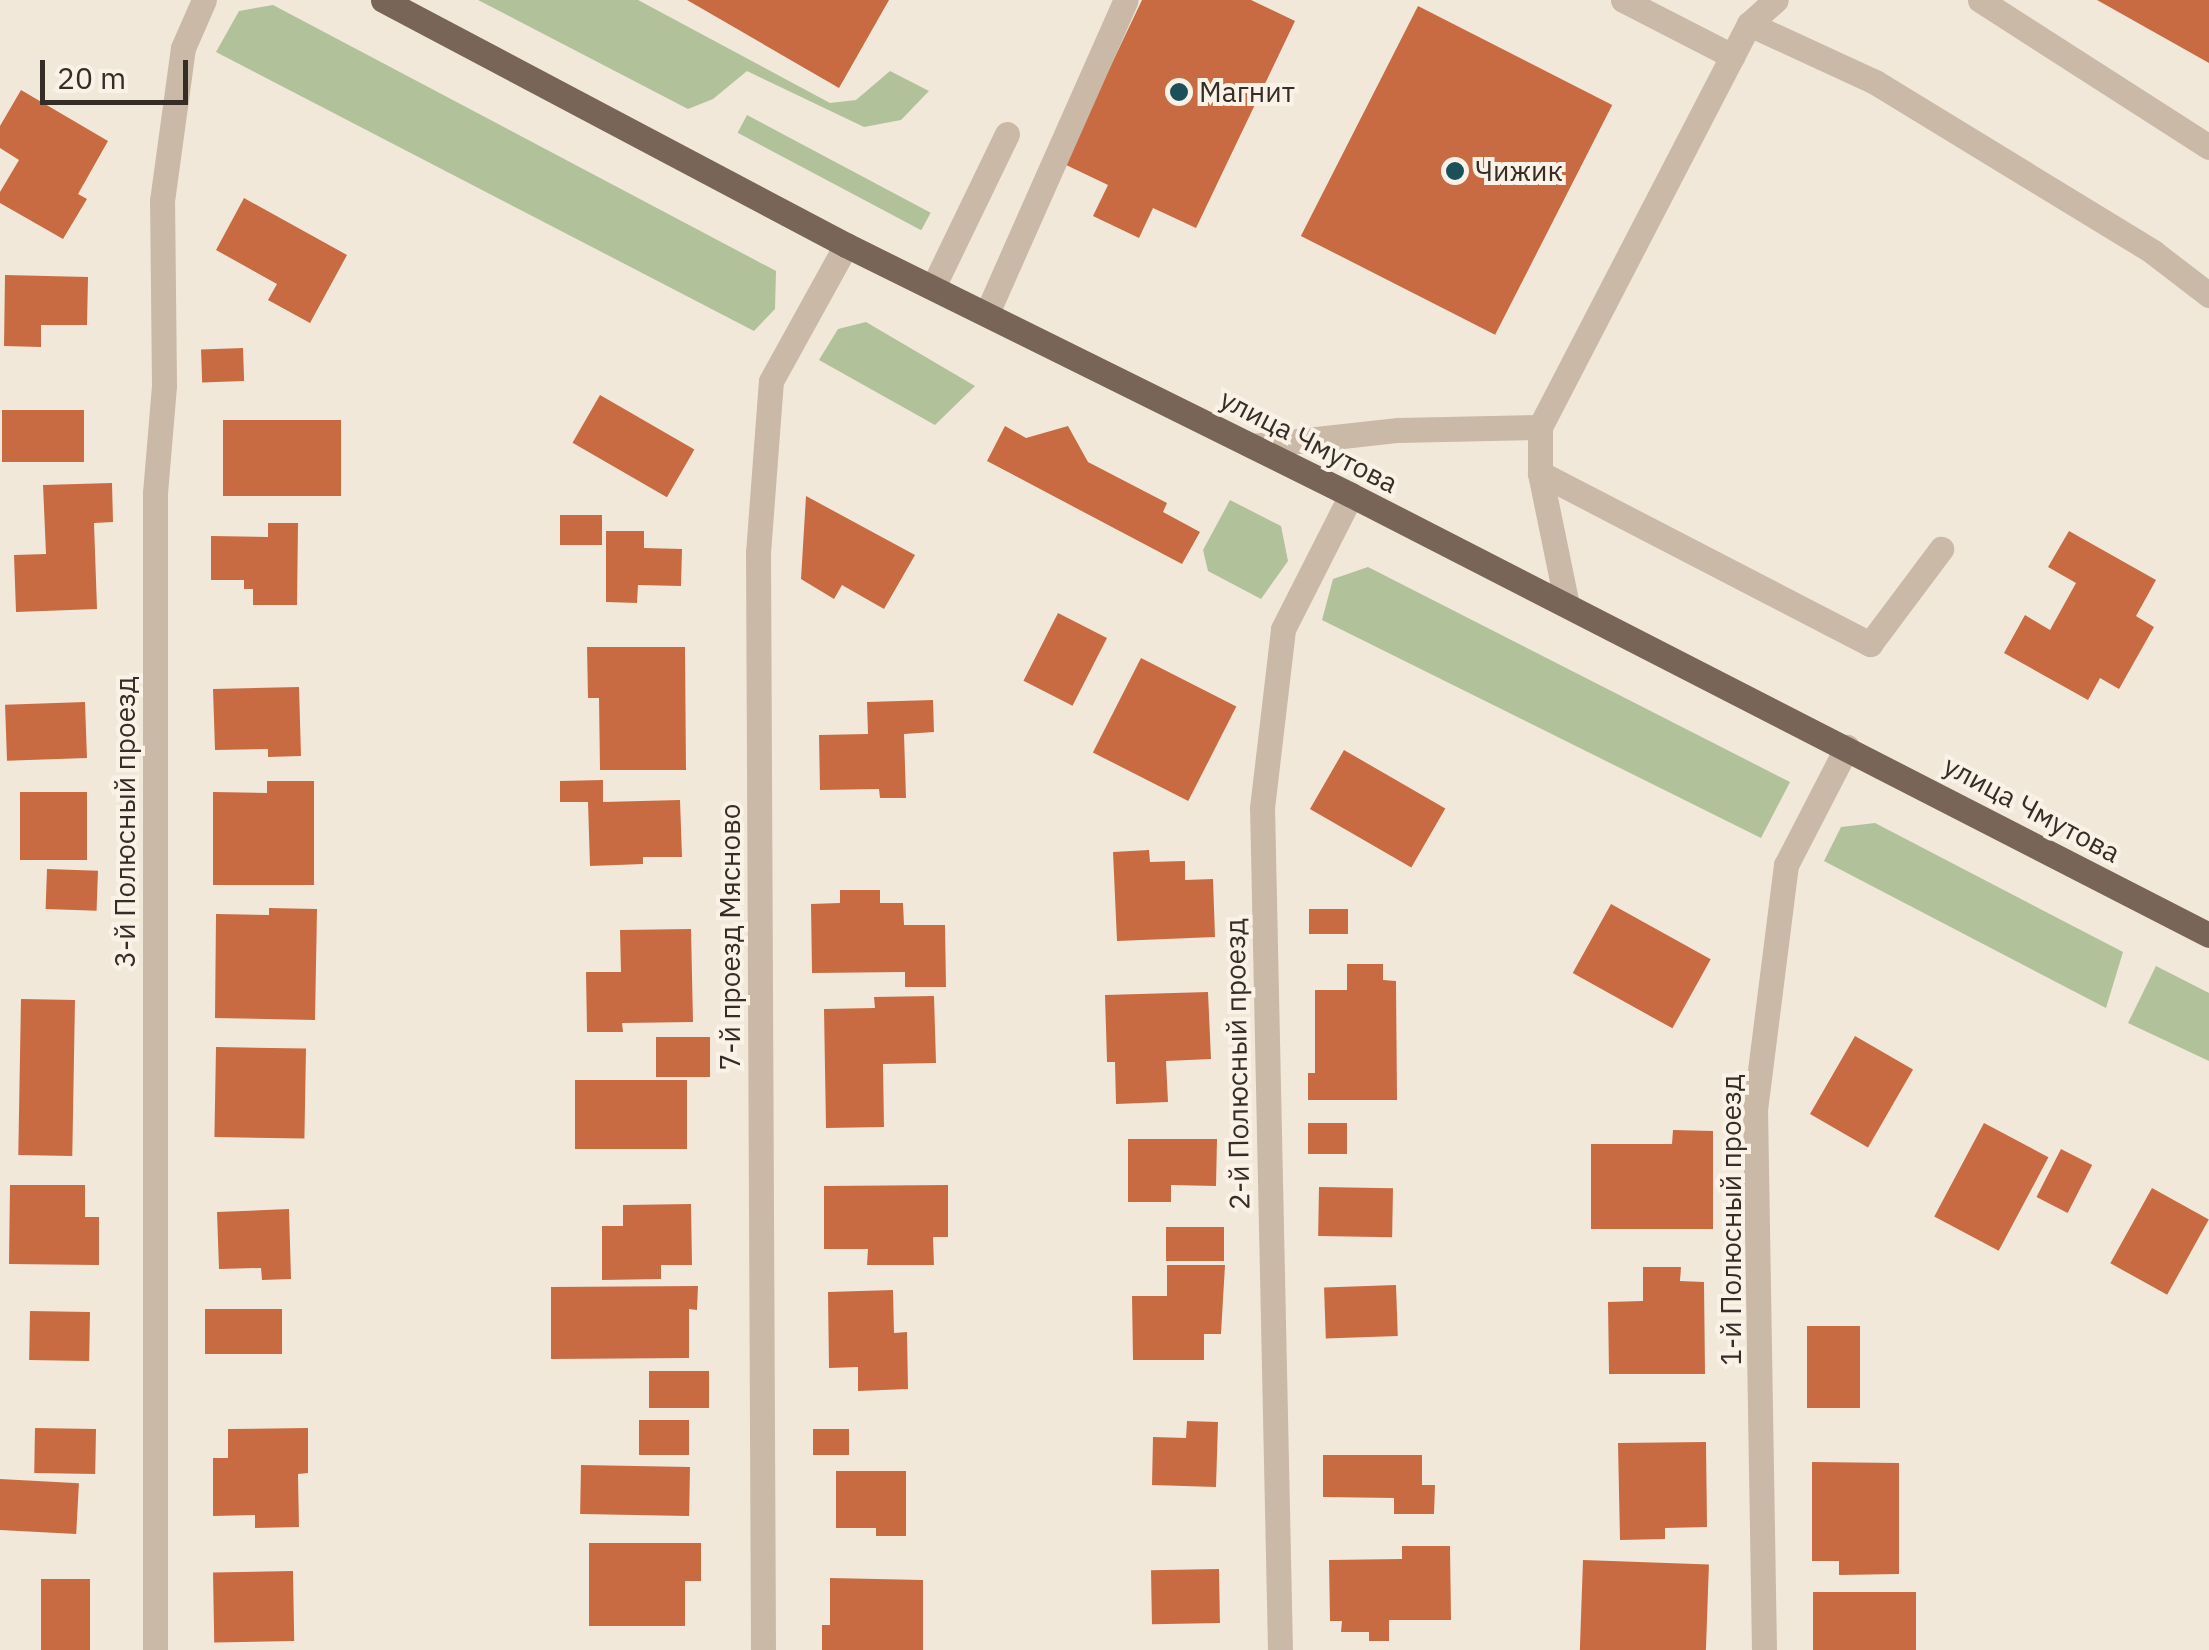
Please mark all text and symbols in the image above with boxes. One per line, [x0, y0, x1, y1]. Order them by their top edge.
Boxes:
scale bar [45, 40, 192, 102]
text: 20 m [57, 58, 126, 97]
place label: Магнит [1199, 75, 1295, 109]
marker: Магнит [1168, 81, 1190, 103]
place label: Чижик [1475, 154, 1563, 188]
marker: Чижик [1444, 160, 1466, 182]
street label: улица Чмутова [1215, 382, 1403, 500]
street label: 3-й Полюсный проезд [108, 676, 142, 968]
street label: улица Чмутова [1938, 748, 2126, 870]
street label: 7-й проезд Мясново [713, 804, 747, 1070]
street label: 2-й Полюсный проезд [1218, 918, 1256, 1210]
street label: 1-й Полюсный проезд [1714, 1074, 1748, 1366]

